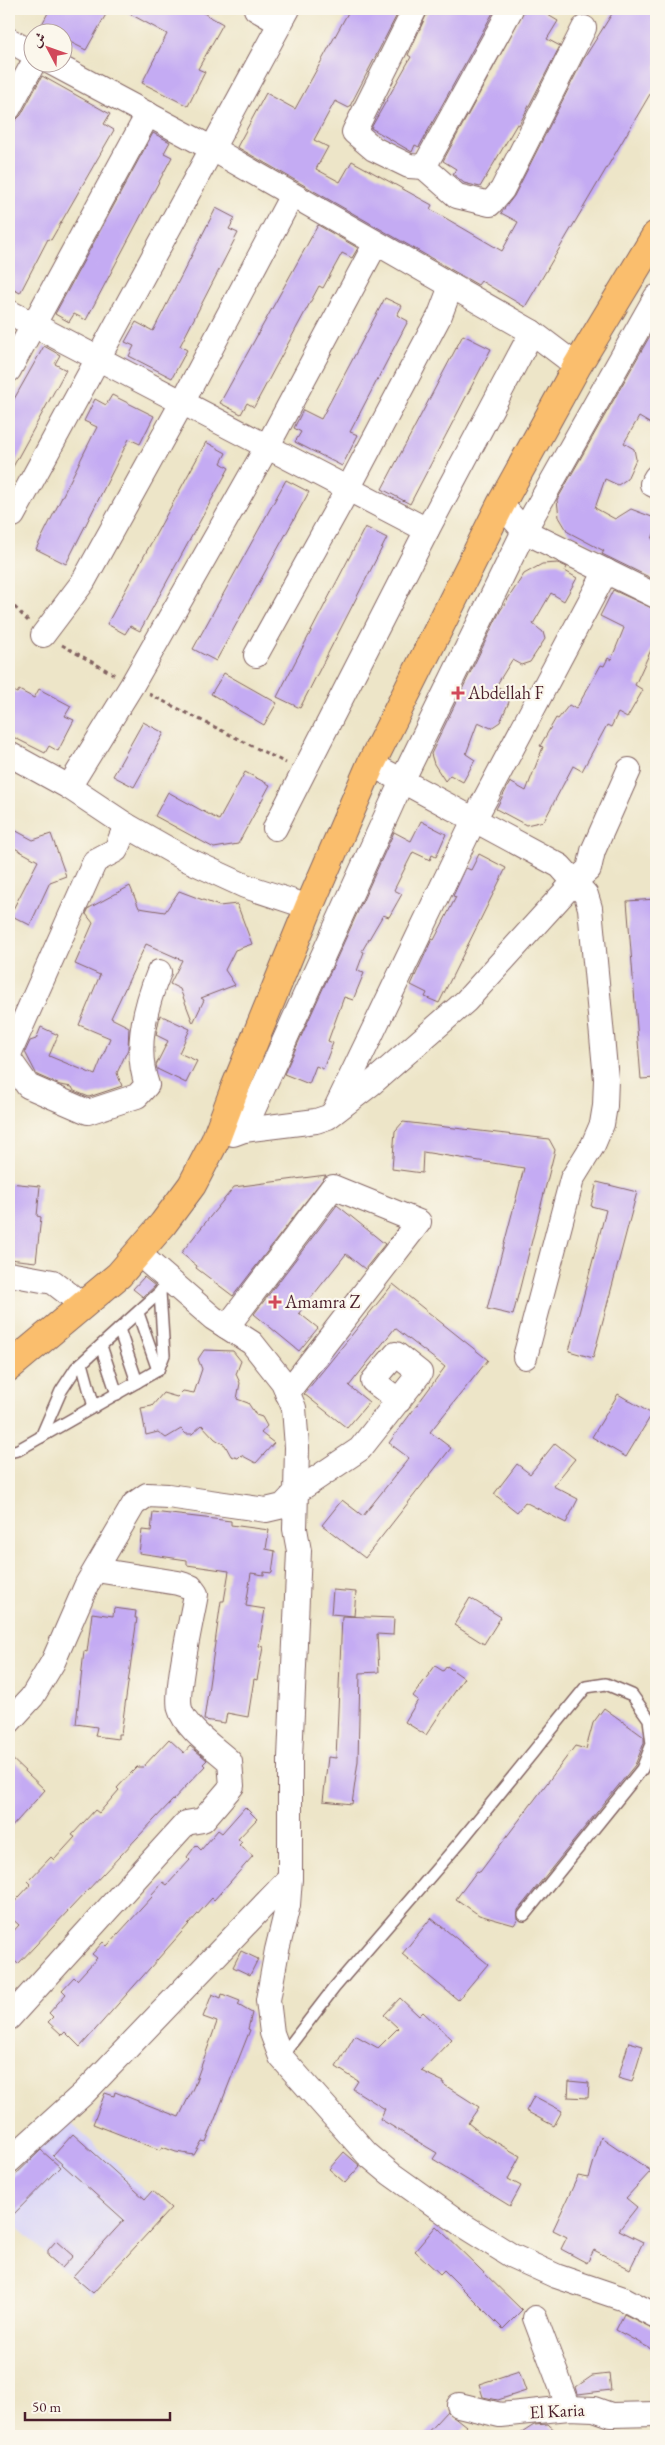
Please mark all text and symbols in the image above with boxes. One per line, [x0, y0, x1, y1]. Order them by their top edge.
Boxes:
north arrow [22, 22, 72, 72]
text: ش [27, 28, 50, 51]
place label: Abdellah F [467, 681, 544, 704]
marker: Abdellah F [452, 687, 464, 699]
place label: Amamra Z [284, 1290, 360, 1313]
marker: Amamra Z [269, 1296, 281, 1308]
scale bar [25, 2390, 170, 2422]
text: 50 m [32, 2397, 61, 2416]
street label: El Karia [529, 2398, 586, 2423]

